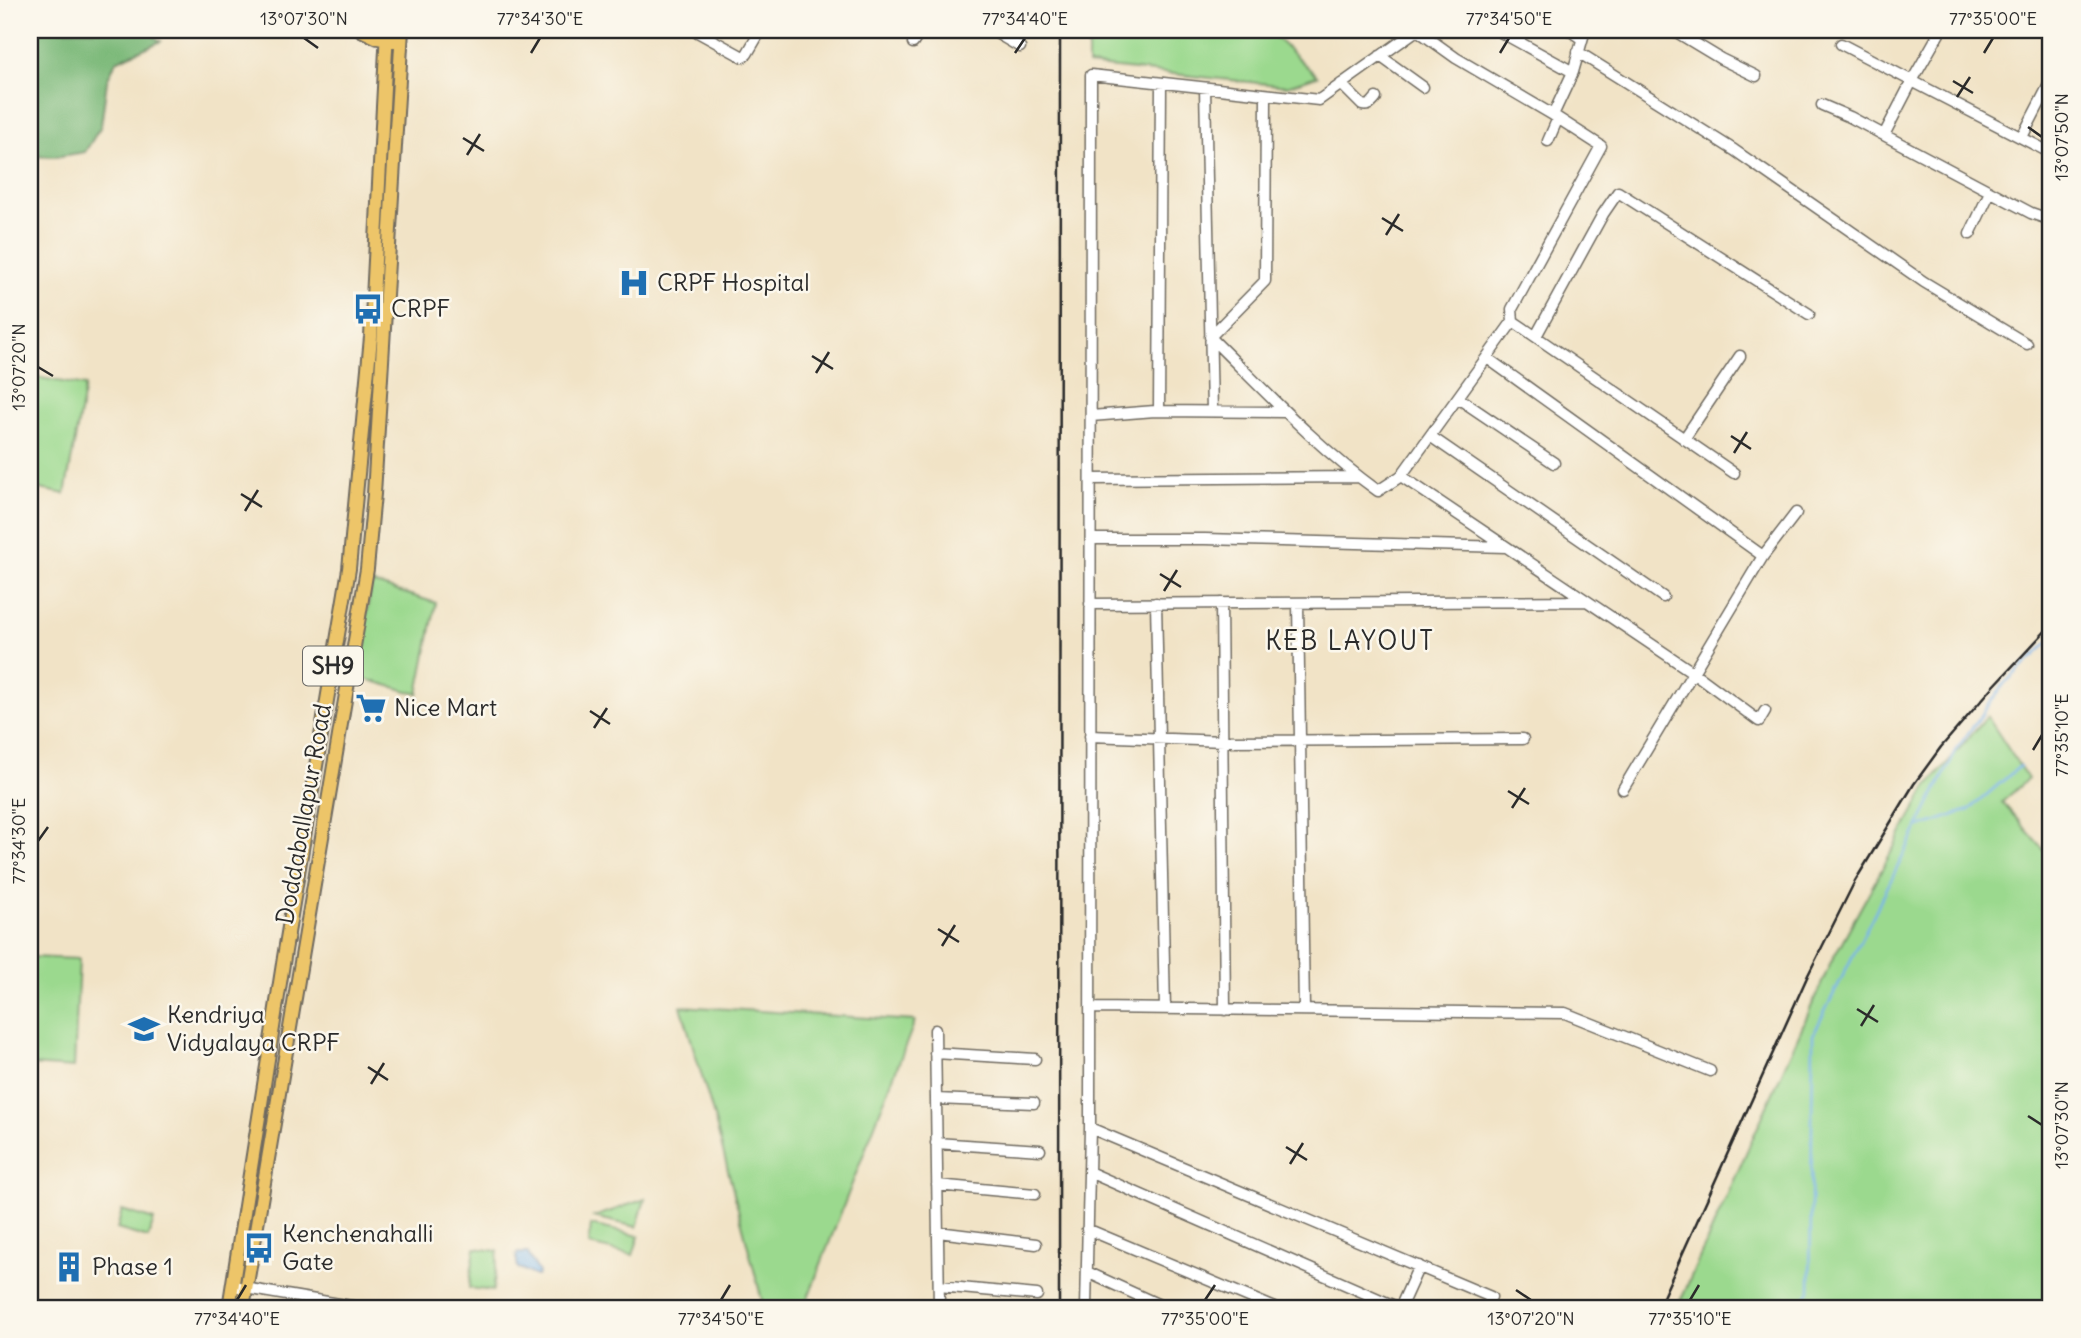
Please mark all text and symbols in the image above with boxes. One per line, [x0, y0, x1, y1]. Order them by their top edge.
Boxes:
text: 13°07'30"N [260, 7, 348, 30]
text: 77°34'30"E [497, 7, 583, 30]
text: 77°34'40"E [982, 7, 1068, 30]
text: 77°34'50"E [1466, 7, 1552, 30]
text: 77°35'00"E [1949, 7, 2037, 30]
text: 13°07'50"N [2050, 93, 2073, 181]
hospital icon: CRPF Hospital [617, 266, 651, 300]
place label: CRPF Hospital [657, 267, 810, 297]
bus stop icon: CRPF [351, 292, 385, 326]
place label: CRPF [391, 293, 450, 323]
text: 13°07'20"N [7, 323, 30, 411]
district label: KEB LAYOUT [1265, 624, 1435, 657]
road number: SH9 [303, 646, 363, 686]
supermarket icon: Nice Mart [354, 691, 388, 725]
place label: Nice Mart [394, 692, 497, 722]
text: 77°35'10"E [2050, 693, 2073, 777]
street label: Doddaballapur Road [269, 701, 337, 926]
text: 77°34'30"E [7, 798, 30, 884]
place label: Kendriya Vidyalaya CRPF [167, 999, 340, 1057]
school or university icon: Kendriya Vidyalaya CRPF [127, 1012, 161, 1046]
text: 13°07'30"N [2050, 1081, 2073, 1169]
place label: Kenchenahalli Gate [282, 1218, 433, 1276]
bus stop icon: Kenchenahalli Gate [242, 1231, 276, 1265]
building icon: Phase 1 [52, 1250, 86, 1284]
place label: Phase 1 [92, 1251, 173, 1281]
text: 77°34'40"E [194, 1307, 280, 1330]
text: 77°34'50"E [678, 1307, 764, 1330]
text: 77°35'00"E [1161, 1307, 1249, 1330]
text: 13°07'20"N [1487, 1307, 1575, 1330]
text: 77°35'10"E [1648, 1307, 1732, 1330]

